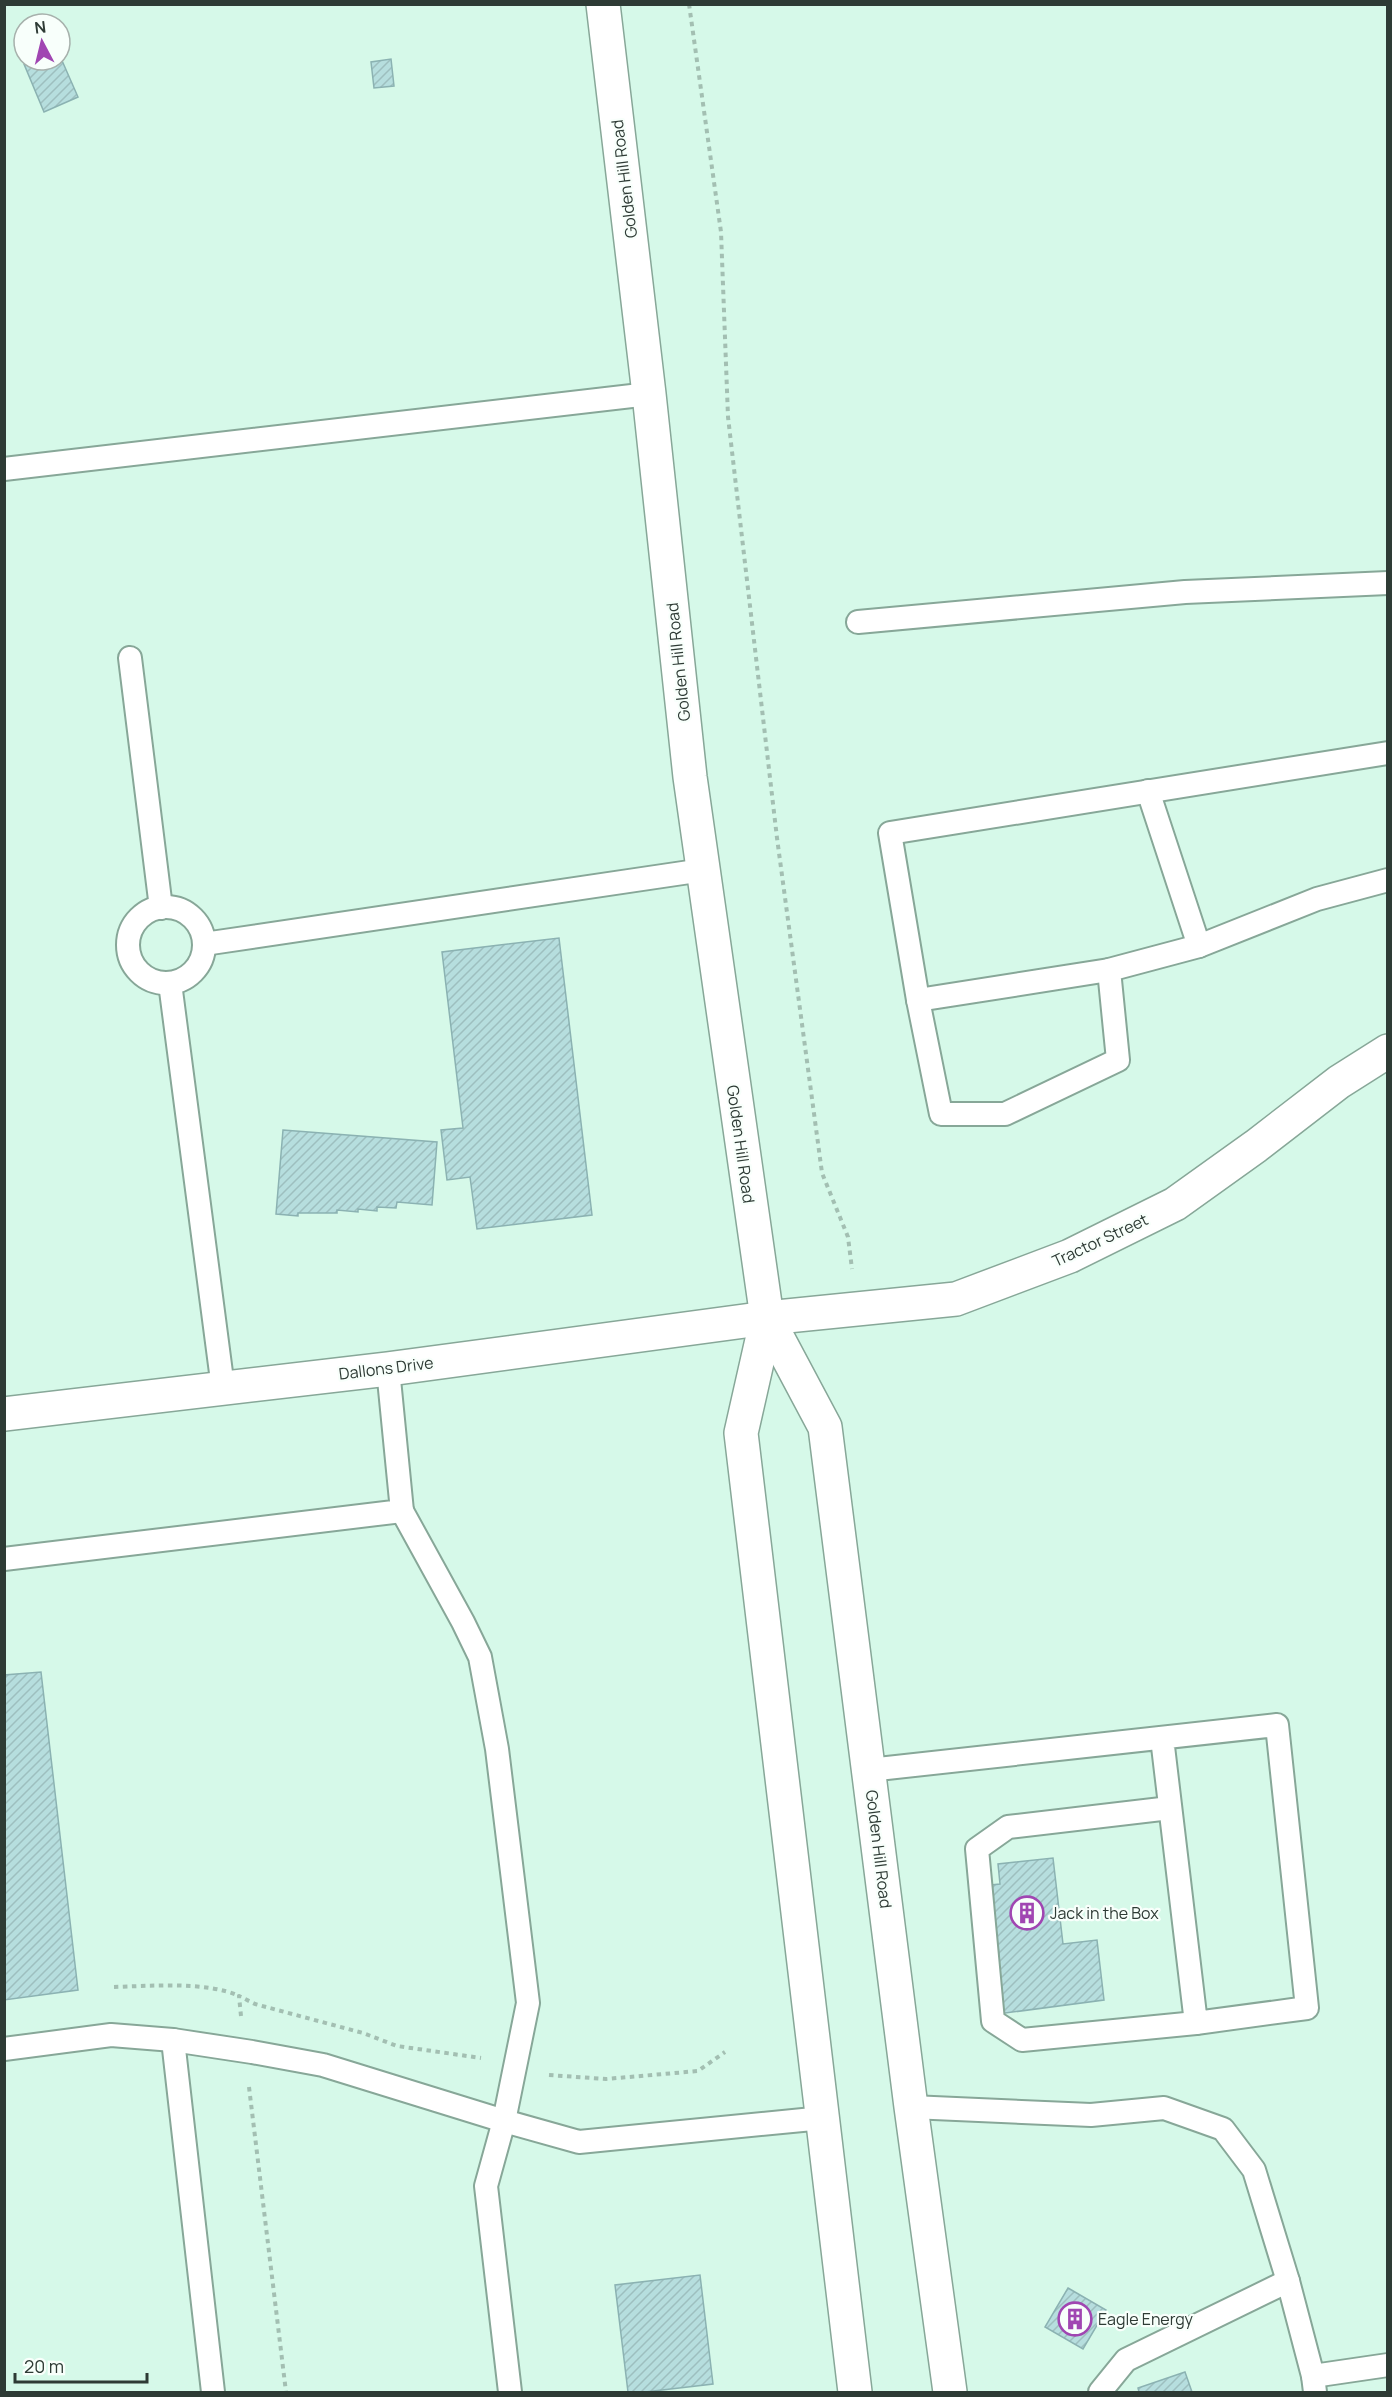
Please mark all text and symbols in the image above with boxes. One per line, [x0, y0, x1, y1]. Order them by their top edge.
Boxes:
north arrow [12, 12, 72, 72]
text: N [33, 15, 47, 39]
street label: Golden Hill Road [606, 119, 642, 239]
street label: Golden Hill Road [661, 602, 695, 722]
street label: Golden Hill Road [722, 1084, 760, 1204]
street label: Tractor Street [1048, 1208, 1152, 1272]
street label: Dallons Drive [337, 1351, 435, 1385]
street label: Golden Hill Road [861, 1789, 897, 1909]
building icon: Jack in the Box [1009, 1895, 1045, 1931]
place label: Jack in the Box [1050, 1902, 1159, 1924]
building icon: Eagle Energy [1057, 2301, 1093, 2337]
place label: Eagle Energy [1098, 2308, 1194, 2330]
scale bar [15, 2346, 147, 2384]
text: 20 m [24, 2354, 64, 2378]

